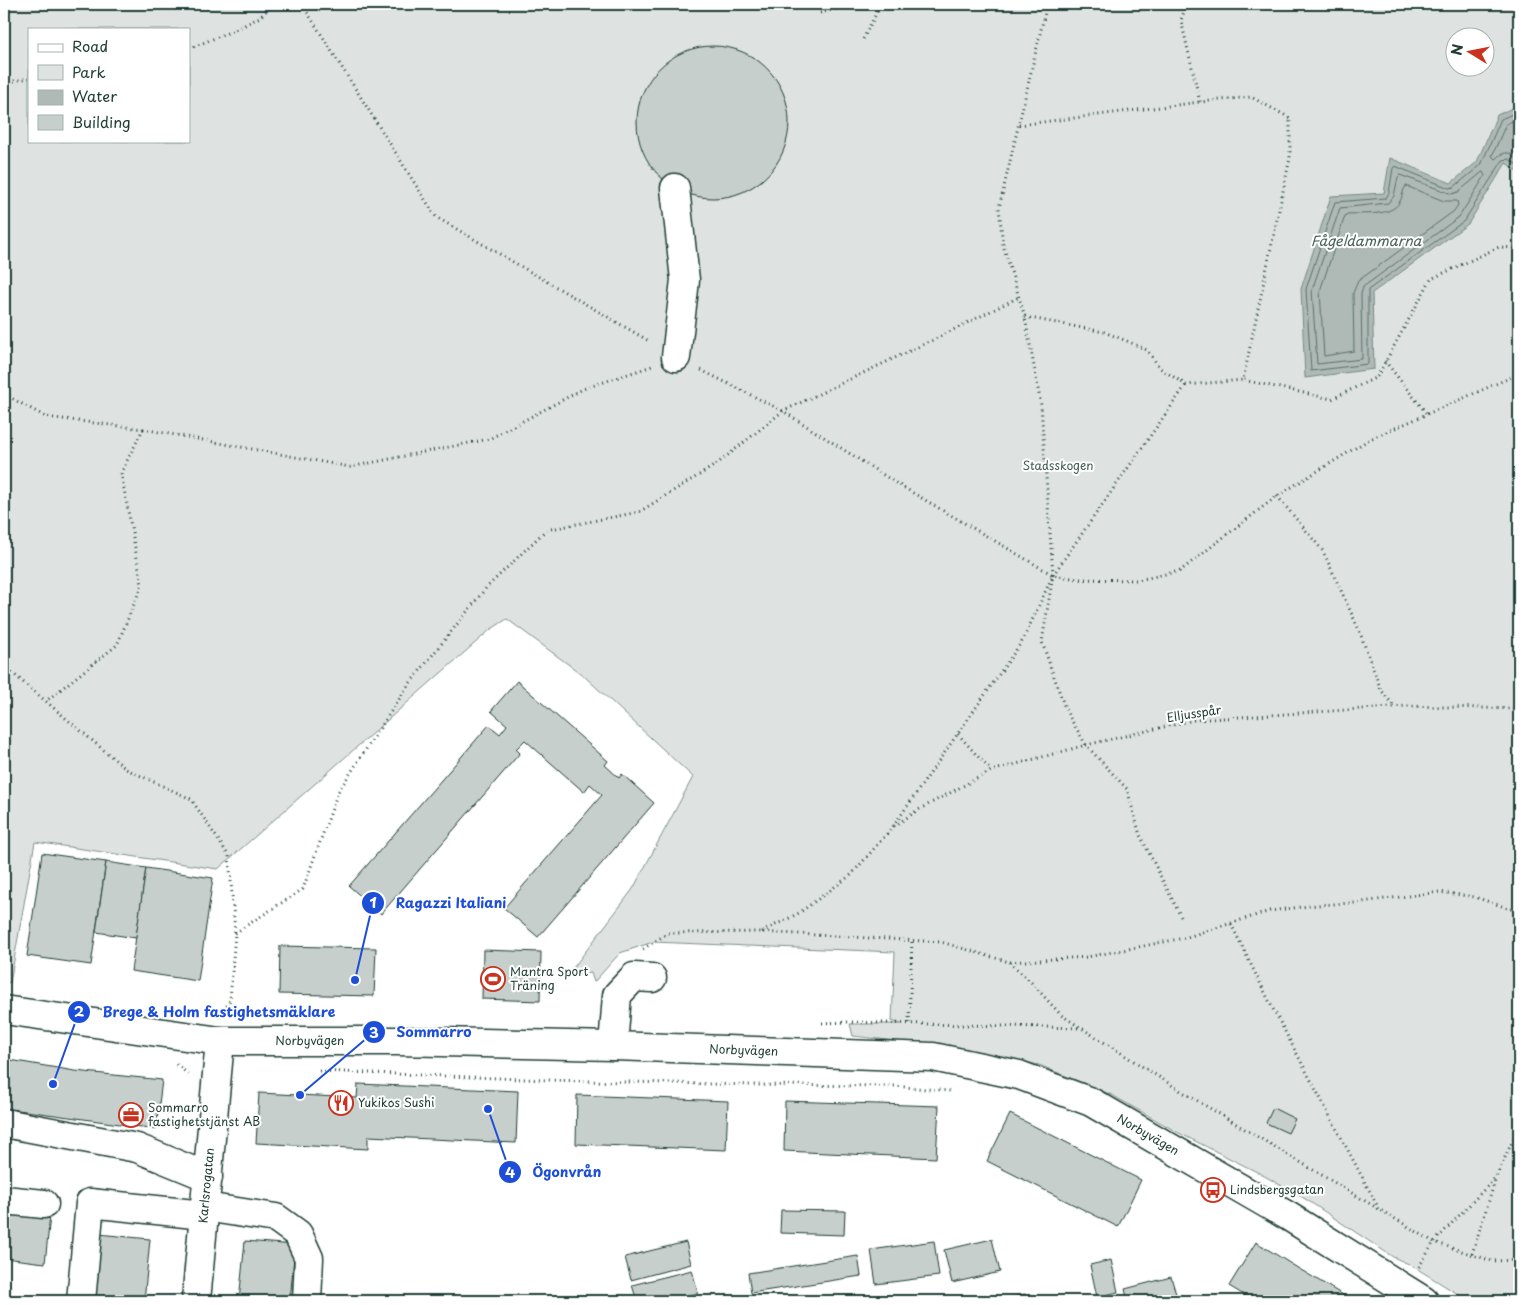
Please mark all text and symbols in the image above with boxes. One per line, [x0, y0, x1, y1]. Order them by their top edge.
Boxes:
legend [28, 28, 190, 142]
north arrow [1446, 28, 1496, 78]
text: Road [72, 34, 108, 57]
text: N [1445, 42, 1468, 57]
text: Park [72, 60, 106, 83]
text: Water [72, 84, 117, 107]
text: Building [72, 110, 131, 133]
water label: Fågeldammarna [1311, 230, 1422, 251]
park label: Stadsskogen [1022, 456, 1094, 474]
street label: Elljusspår [1165, 700, 1223, 726]
callout: Ragazzi Italiani [360, 889, 517, 918]
text: 1 [369, 890, 377, 913]
text: Ragazzi Italiani [396, 892, 506, 913]
place label: Mantra Sport Träning [510, 962, 588, 994]
sports icon: Mantra Sport Träning [480, 966, 506, 992]
callout: Brege & Holm fastighetsmäklare [67, 998, 346, 1027]
text: 2 [74, 999, 85, 1022]
text: Brege & Holm fastighetsmäklare [103, 1001, 336, 1022]
callout: Sommarro [362, 1018, 482, 1047]
text: 3 [369, 1020, 379, 1043]
text: Sommarro [396, 1021, 472, 1042]
street label: Norbyvägen [275, 1031, 344, 1049]
street label: Norbyvägen [709, 1039, 779, 1060]
restaurant icon: Yukikos Sushi [328, 1090, 354, 1116]
place label: Yukikos Sushi [358, 1093, 434, 1111]
place label: Sommarro fastighetstjänst AB [148, 1098, 260, 1130]
office icon: Sommarro fastighetstjänst AB [118, 1102, 144, 1128]
street label: Norbyvägen [1114, 1109, 1183, 1159]
street label: Karlsrogatan [193, 1147, 218, 1224]
callout: Ögonvrån [497, 1158, 611, 1187]
text: 4 [505, 1160, 515, 1183]
text: Ögonvrån [533, 1161, 601, 1182]
bus stop icon: Lindsbergsgatan [1200, 1177, 1226, 1203]
place label: Lindsbergsgatan [1230, 1180, 1324, 1198]

